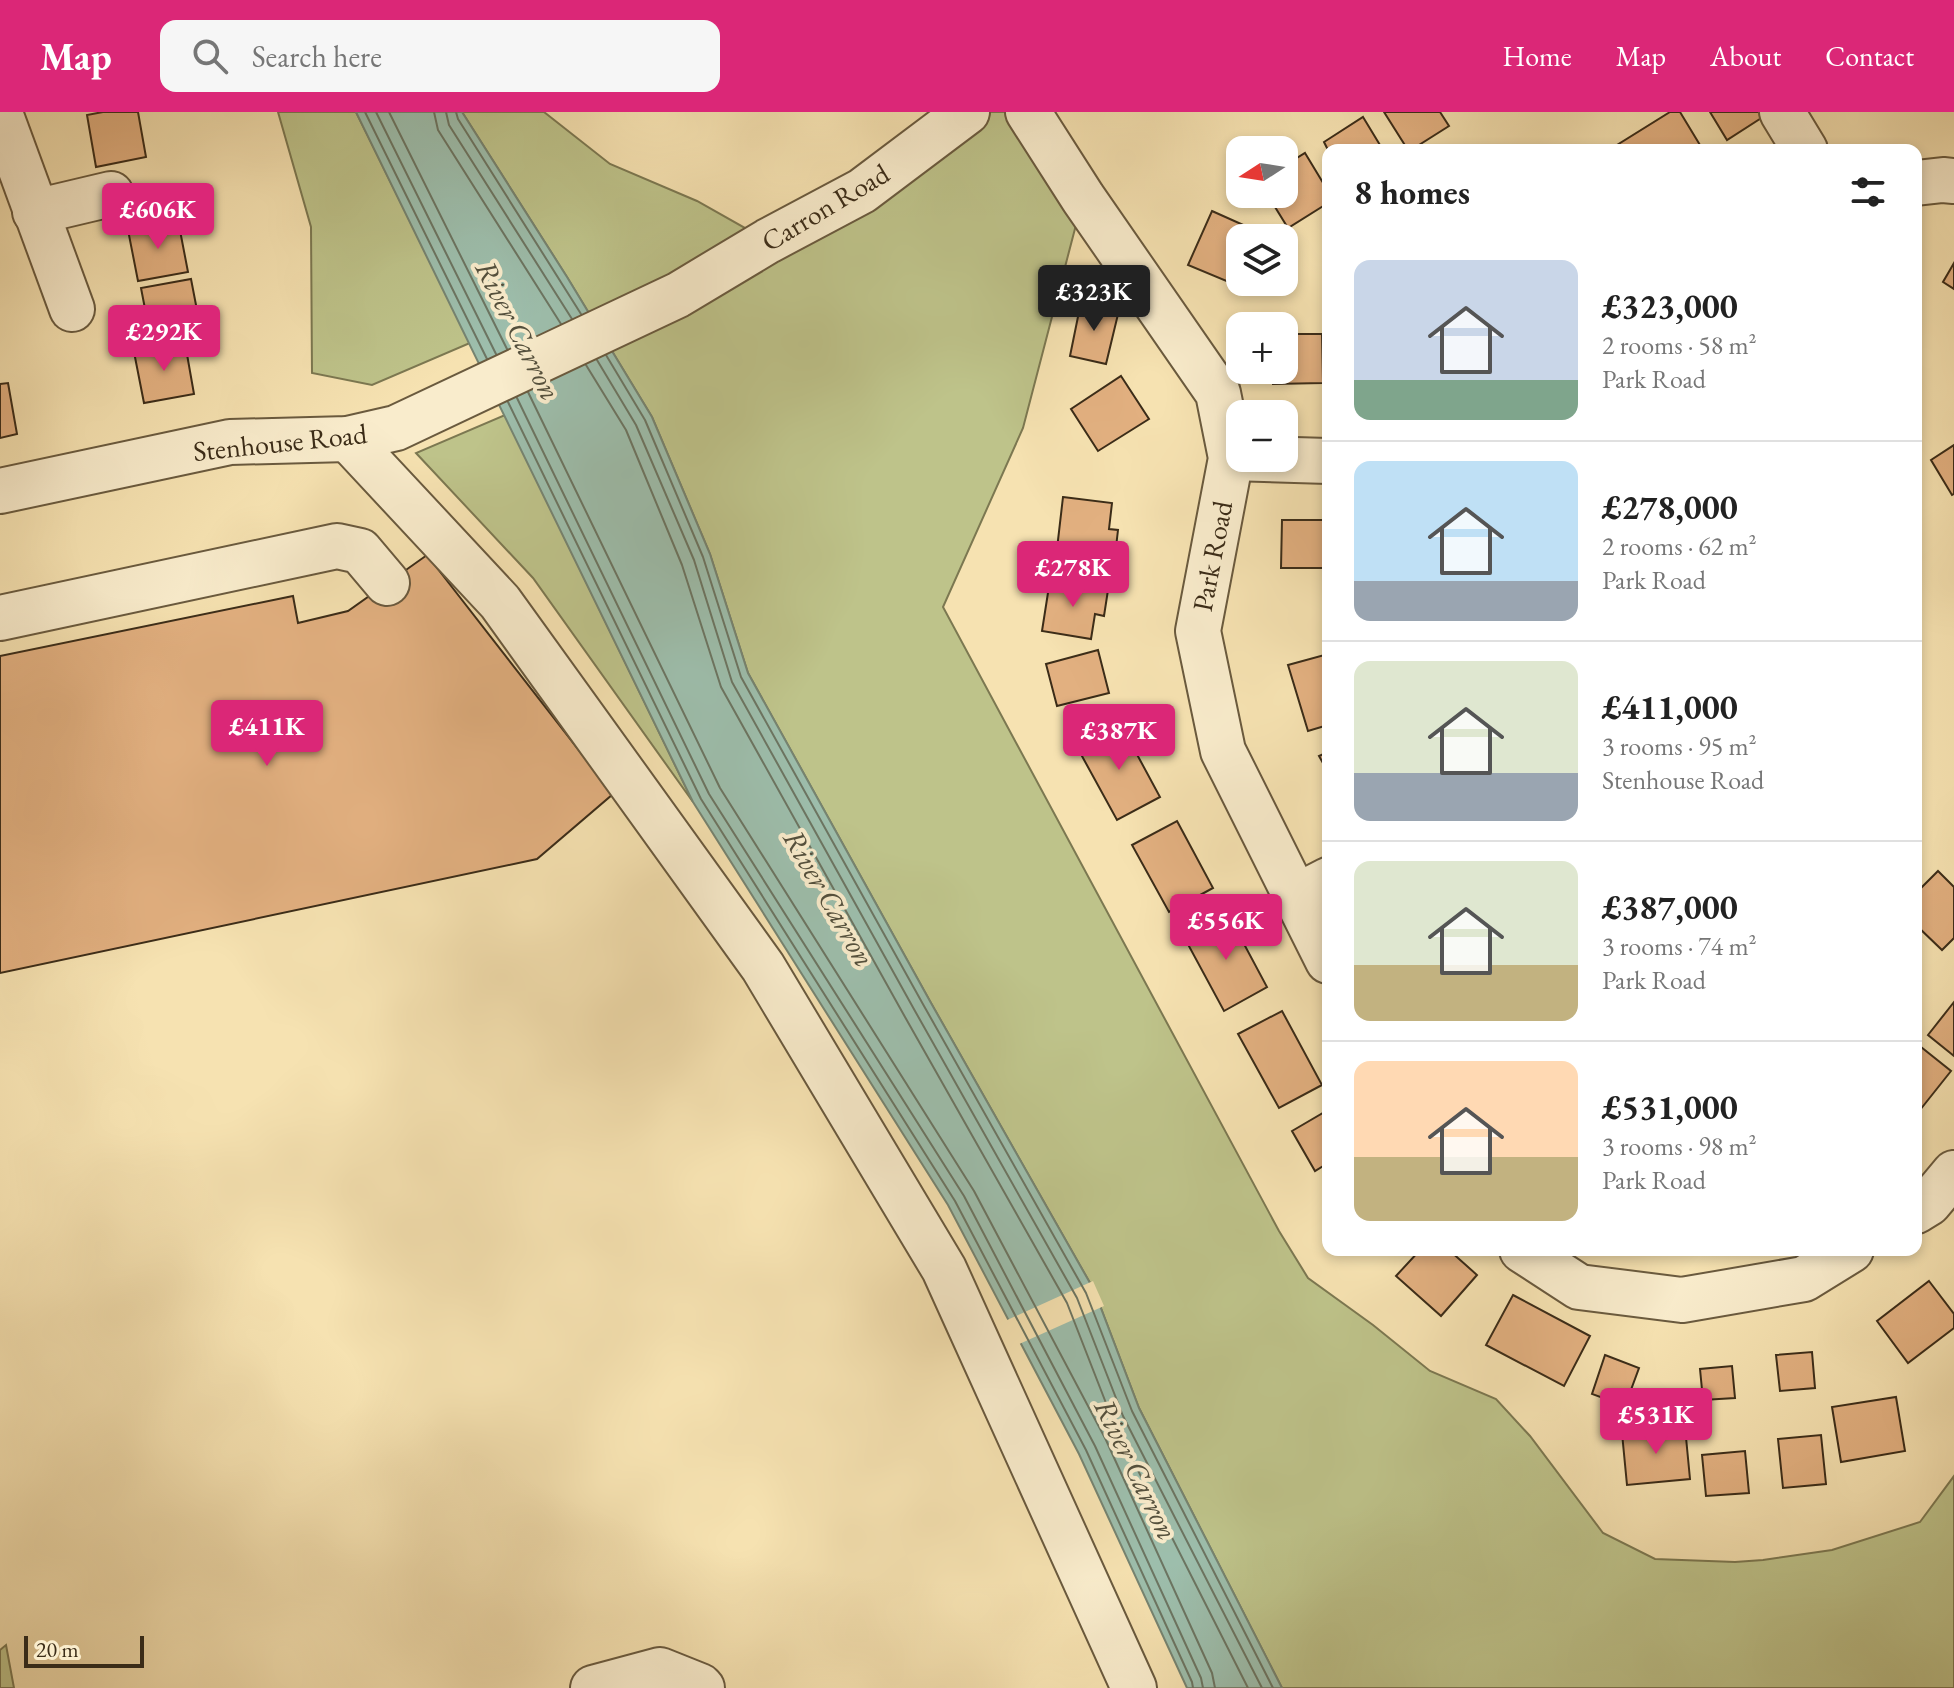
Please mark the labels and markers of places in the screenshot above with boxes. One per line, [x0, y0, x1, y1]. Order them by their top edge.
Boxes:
pin: £606K [102, 183, 214, 251]
pin: £323K [1038, 265, 1150, 333]
pin: £292K [108, 305, 220, 373]
pin: £278K [1017, 541, 1129, 609]
pin: £411K [211, 700, 323, 768]
pin: £387K [1063, 704, 1175, 772]
pin: £556K [1170, 894, 1282, 962]
pin: £531K [1600, 1388, 1712, 1456]

